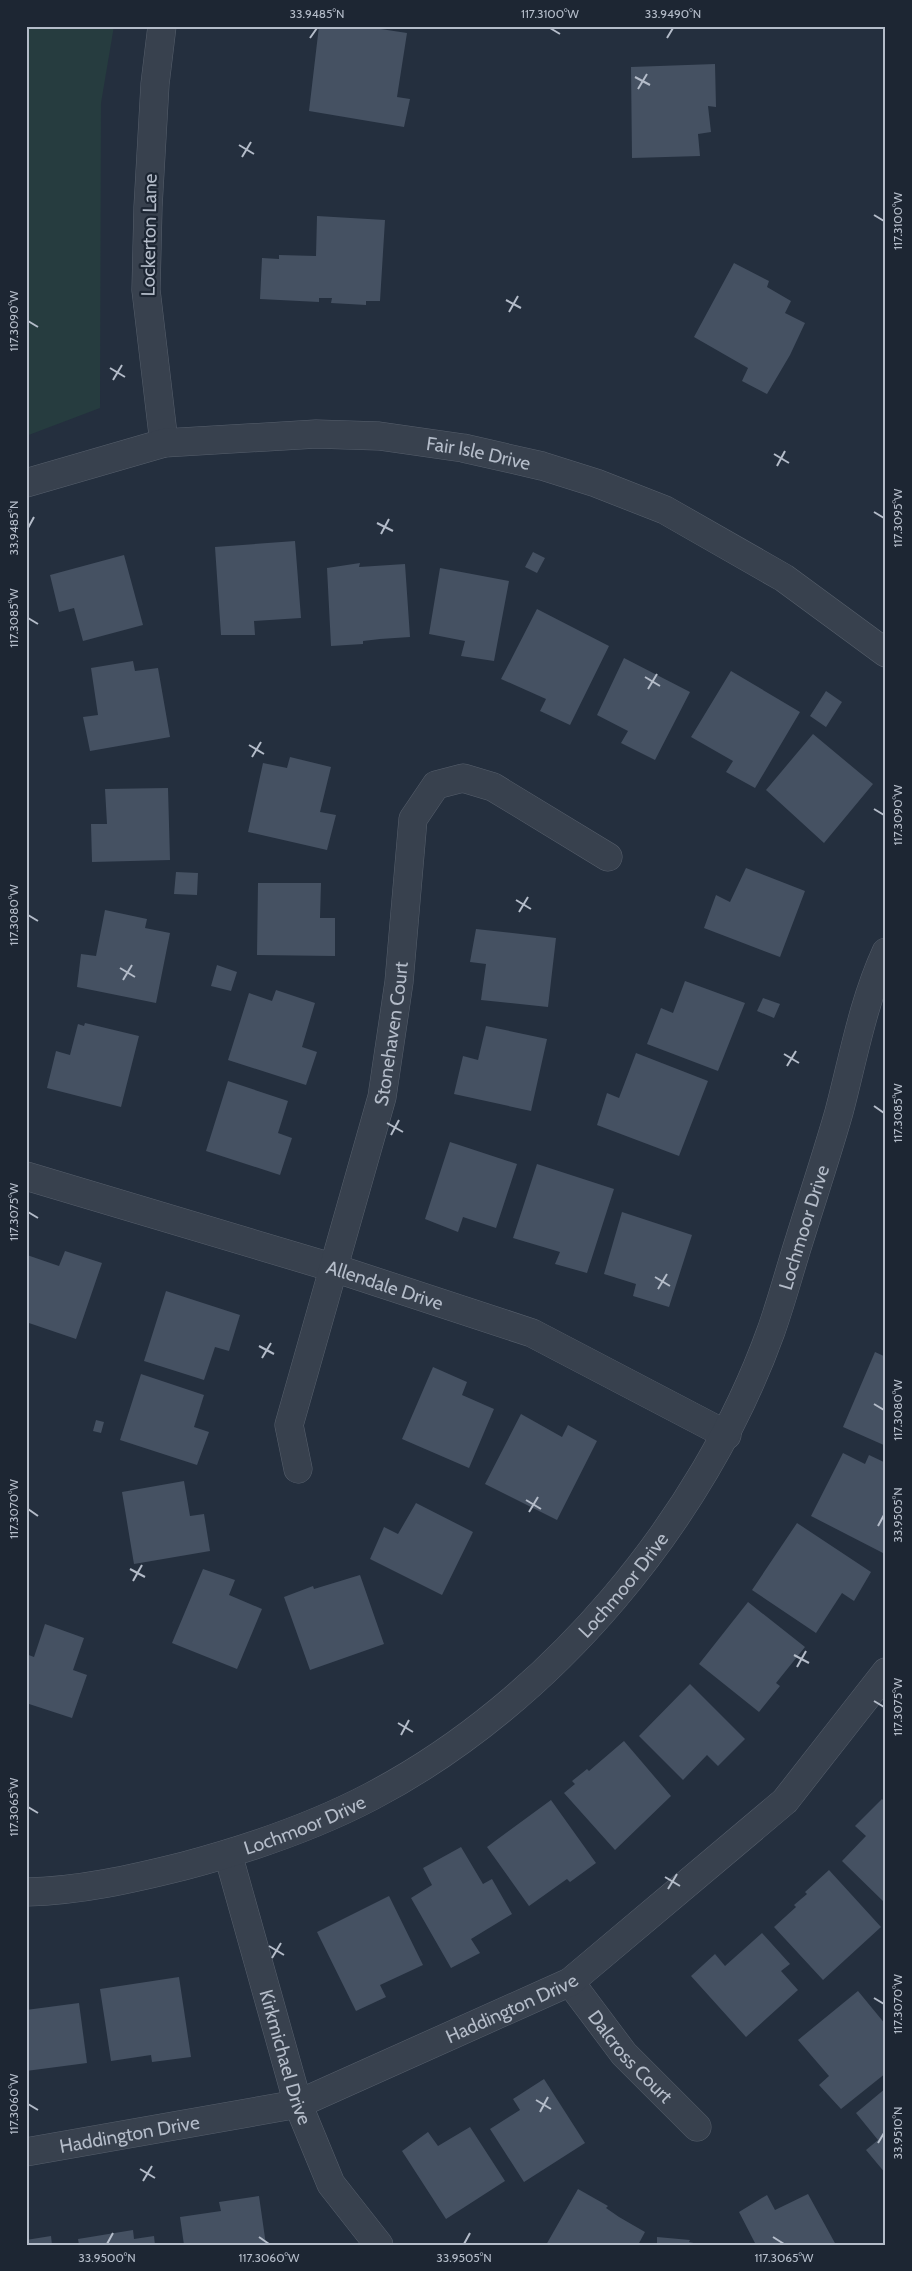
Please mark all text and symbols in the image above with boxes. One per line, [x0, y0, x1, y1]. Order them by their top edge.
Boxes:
text: 33.9485°N [290, 6, 344, 21]
text: 117.3100°W [521, 6, 580, 21]
text: 33.9490°N [645, 6, 701, 21]
street label: Lockerton Lane [136, 173, 162, 297]
text: 117.3100°W [890, 191, 905, 250]
text: 117.3090°W [6, 290, 21, 351]
street label: Fair Isle Drive [425, 431, 533, 475]
text: 117.3095°W [890, 488, 905, 547]
text: 33.9485°N [6, 501, 21, 555]
text: 117.3085°W [6, 588, 21, 648]
text: 117.3090°W [890, 784, 905, 845]
text: 117.3080°W [6, 884, 21, 946]
street label: Stonehaven Court [369, 960, 412, 1108]
text: 117.3085°W [890, 1083, 905, 1143]
street label: Lochmoor Drive [773, 1162, 834, 1292]
text: 117.3075°W [6, 1182, 21, 1241]
street label: Allendale Drive [324, 1255, 446, 1315]
text: 117.3080°W [890, 1379, 905, 1441]
text: 117.3070°W [6, 1478, 21, 1539]
text: 33.9505°N [890, 1487, 905, 1543]
street label: Lochmoor Drive [573, 1527, 673, 1642]
text: 117.3075°W [890, 1677, 905, 1736]
text: 117.3065°W [6, 1777, 21, 1836]
street label: Lochmoor Drive [241, 1790, 370, 1859]
street label: Haddington Drive [442, 1969, 583, 2048]
text: 117.3070°W [890, 1973, 905, 2034]
street label: Kirkmichael Drive [255, 1987, 317, 2128]
street label: Dalcross Court [583, 2005, 678, 2108]
text: 117.3060°W [6, 2073, 21, 2134]
text: 33.9510°N [890, 2106, 905, 2160]
street label: Haddington Drive [58, 2110, 202, 2157]
text: 33.9500°N [78, 2250, 136, 2265]
text: 117.3060°W [239, 2250, 300, 2265]
text: 33.9505°N [436, 2250, 492, 2265]
text: 117.3065°W [755, 2250, 814, 2265]

